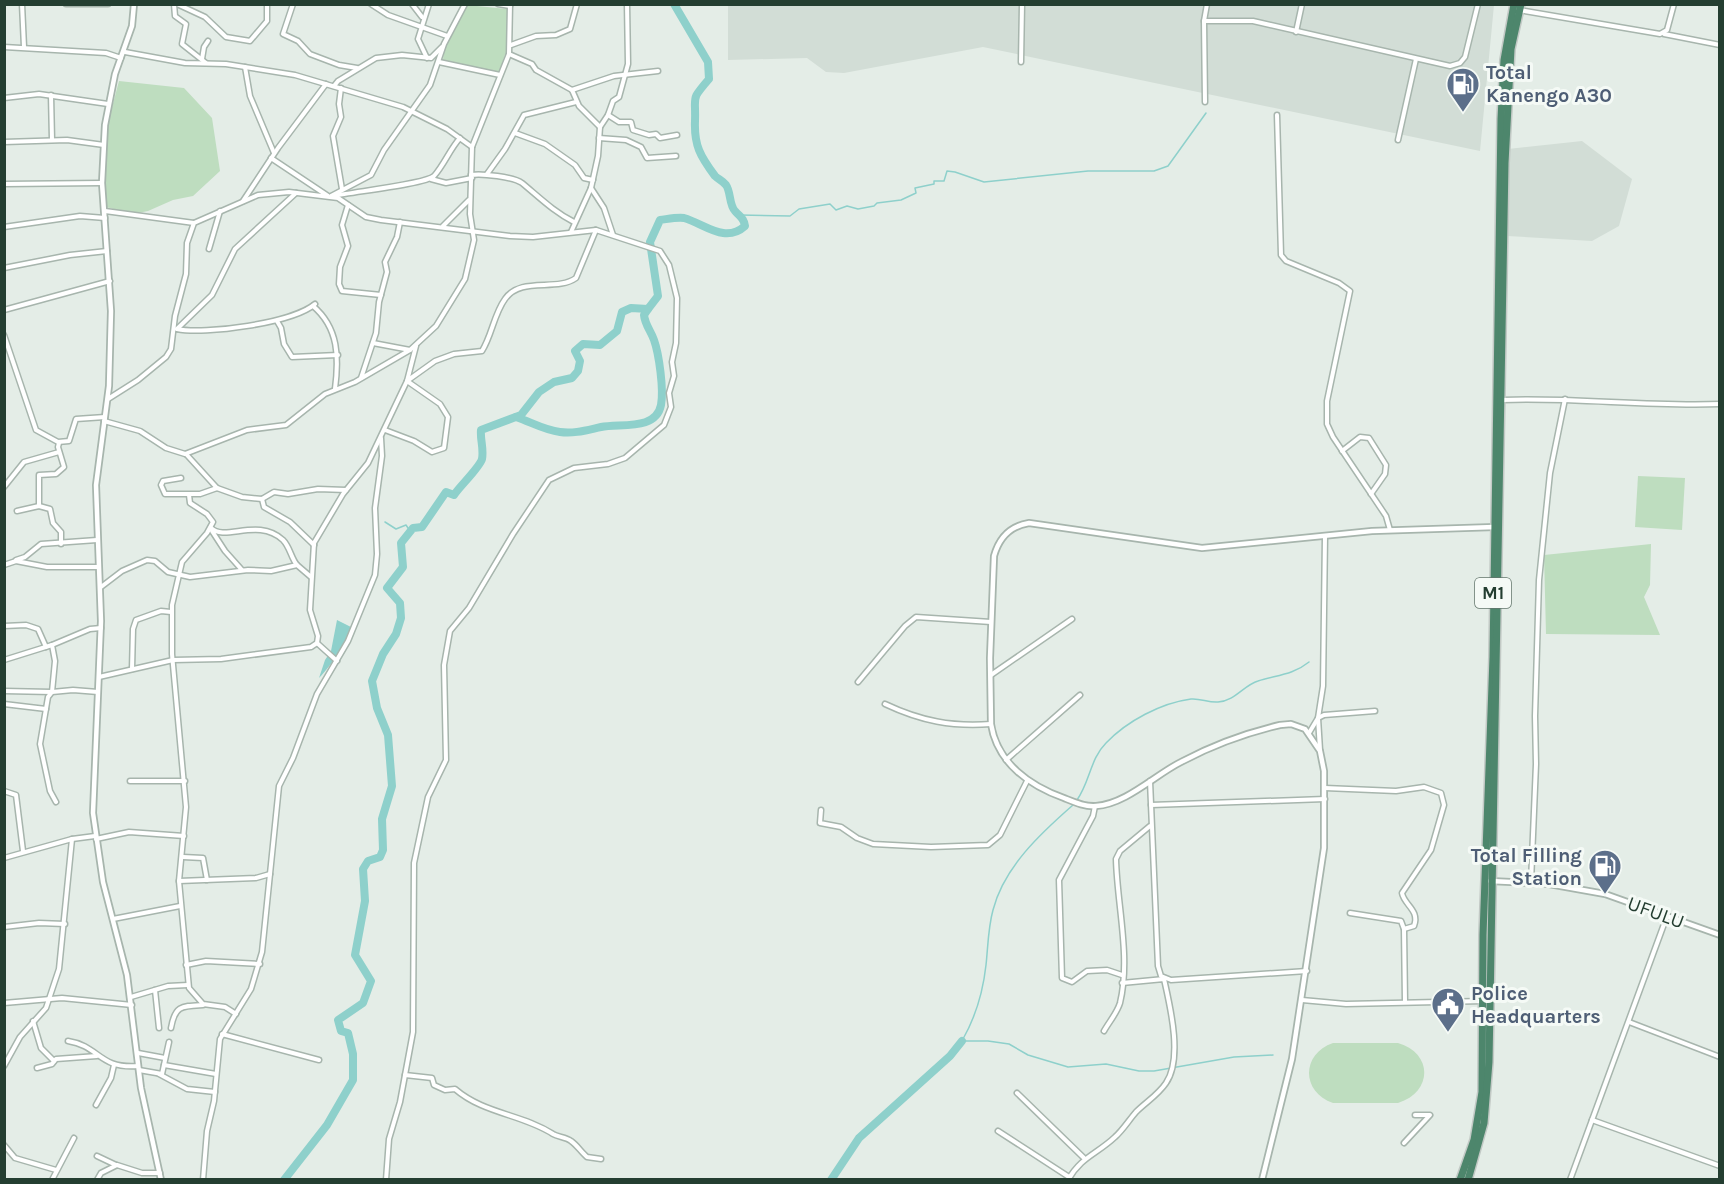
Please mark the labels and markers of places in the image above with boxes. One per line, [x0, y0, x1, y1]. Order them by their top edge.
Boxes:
place label: Total Kanengo A30 [1486, 61, 1612, 107]
fuel station icon: Total Kanengo A30 [1445, 66, 1481, 113]
place label: Total Filling Station [1471, 844, 1582, 890]
fuel station icon: Total Filling Station [1587, 848, 1623, 895]
place label: Police Headquarters [1471, 982, 1601, 1028]
public building icon: Police Headquarters [1430, 986, 1466, 1033]

